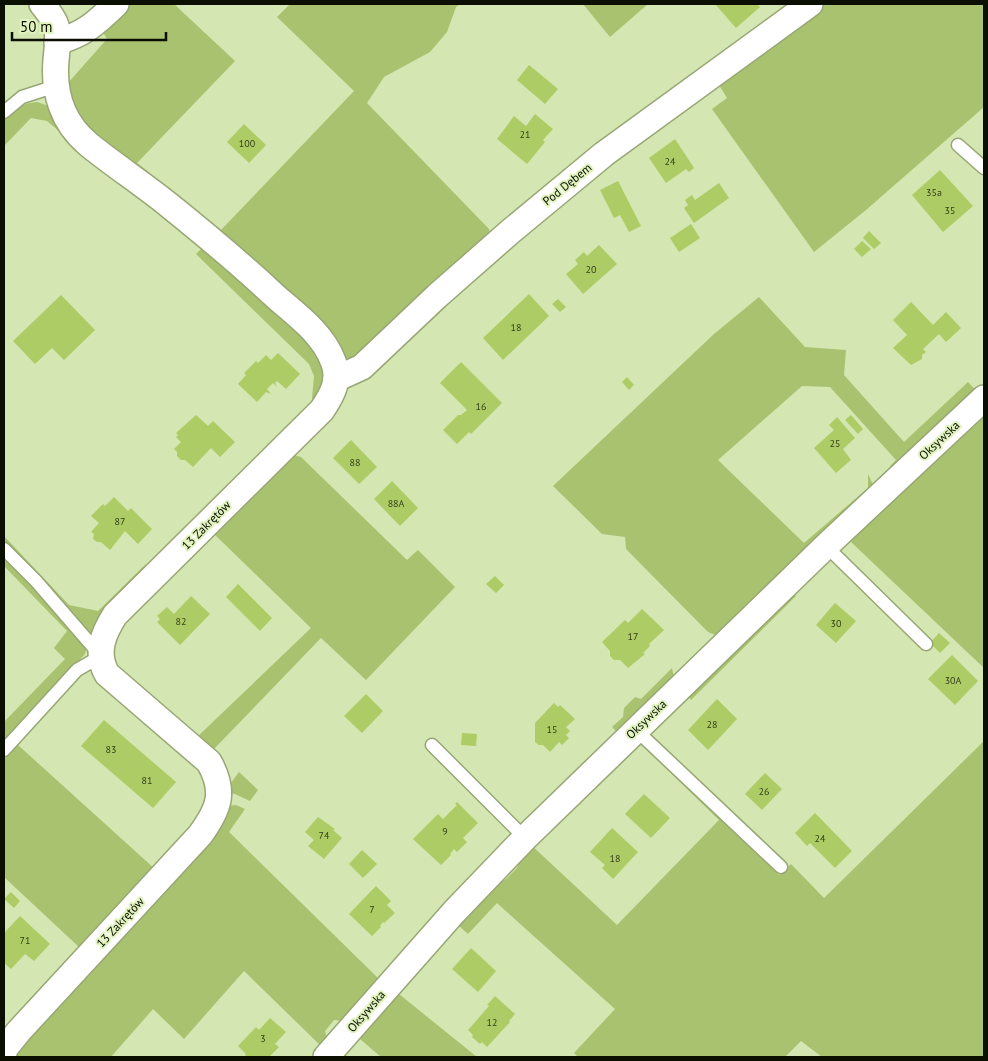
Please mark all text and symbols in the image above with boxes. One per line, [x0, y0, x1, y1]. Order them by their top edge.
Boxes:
scale bar [12, 10, 166, 42]
text: 50 m [20, 17, 53, 36]
house number: 21 [520, 128, 530, 141]
house number: 100 [239, 137, 256, 150]
house number: 24 [665, 155, 676, 168]
street label: Pod Dębem [539, 160, 595, 208]
house number: 35a [926, 186, 942, 199]
house number: 35 [945, 204, 955, 217]
house number: 20 [586, 263, 597, 276]
house number: 18 [511, 321, 521, 334]
house number: 16 [476, 400, 486, 413]
street label: Oksywska [916, 417, 963, 463]
house number: 25 [830, 437, 840, 450]
house number: 88 [350, 456, 360, 469]
street label: 13 Zakrętów [178, 497, 234, 553]
house number: 88A [388, 497, 405, 510]
house number: 87 [115, 515, 125, 528]
house number: 82 [176, 615, 186, 628]
house number: 30 [831, 617, 842, 630]
house number: 17 [628, 630, 638, 643]
house number: 30A [945, 674, 962, 687]
street label: Oksywska [623, 696, 669, 742]
house number: 28 [707, 718, 717, 731]
house number: 15 [547, 723, 557, 736]
house number: 83 [106, 743, 116, 756]
house number: 81 [142, 774, 152, 787]
house number: 26 [759, 785, 769, 798]
house number: 9 [442, 825, 448, 838]
house number: 74 [319, 829, 330, 842]
house number: 24 [815, 832, 826, 845]
house number: 18 [610, 852, 620, 865]
street label: 13 Zakrętów [93, 894, 147, 950]
house number: 7 [369, 903, 375, 916]
house number: 71 [20, 934, 30, 947]
street label: Oksywska [344, 987, 388, 1035]
house number: 12 [487, 1016, 497, 1029]
house number: 3 [260, 1032, 266, 1045]

